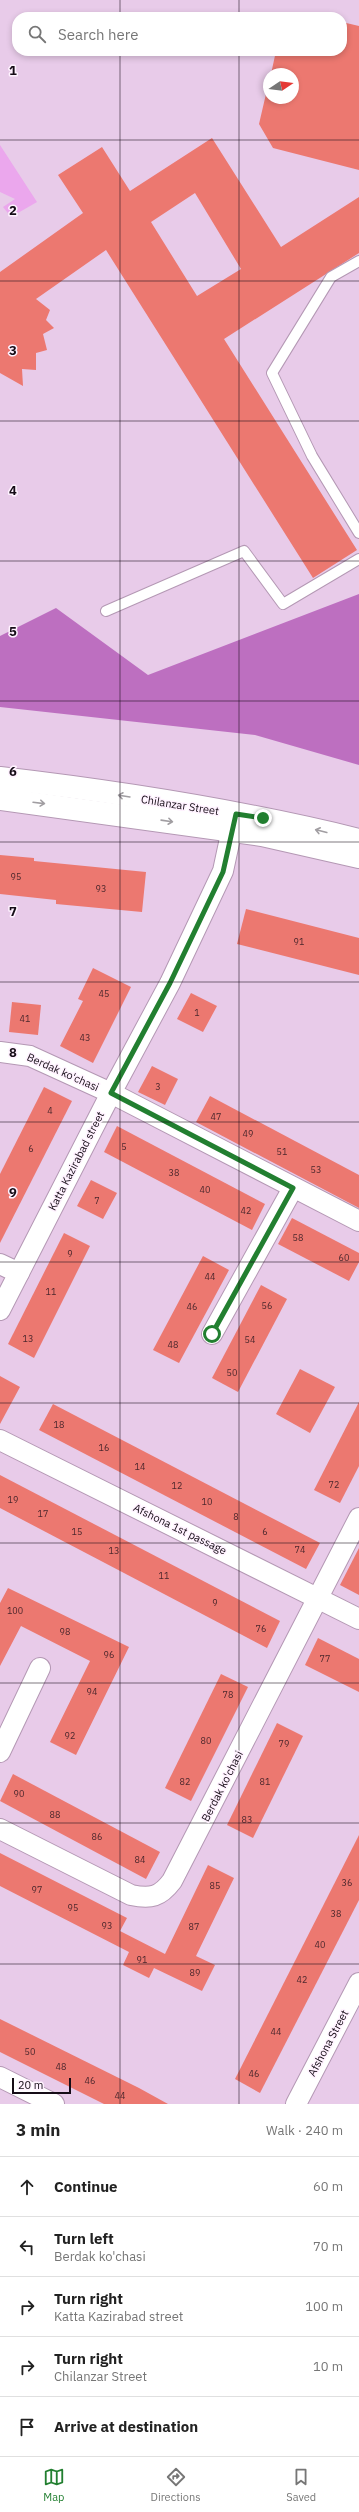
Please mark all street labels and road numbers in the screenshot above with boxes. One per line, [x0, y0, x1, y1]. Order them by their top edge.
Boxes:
street label: Chilanzar Street [140, 792, 220, 818]
street label: Berdak ko'chasi [25, 1050, 101, 1094]
street label: Katta Kazirabad street [45, 1109, 107, 1213]
street label: Afshona 1st passage [131, 1500, 229, 1558]
street label: Berdak ko'chasi [198, 1748, 246, 1824]
street label: Afshona Street [305, 2007, 351, 2079]

